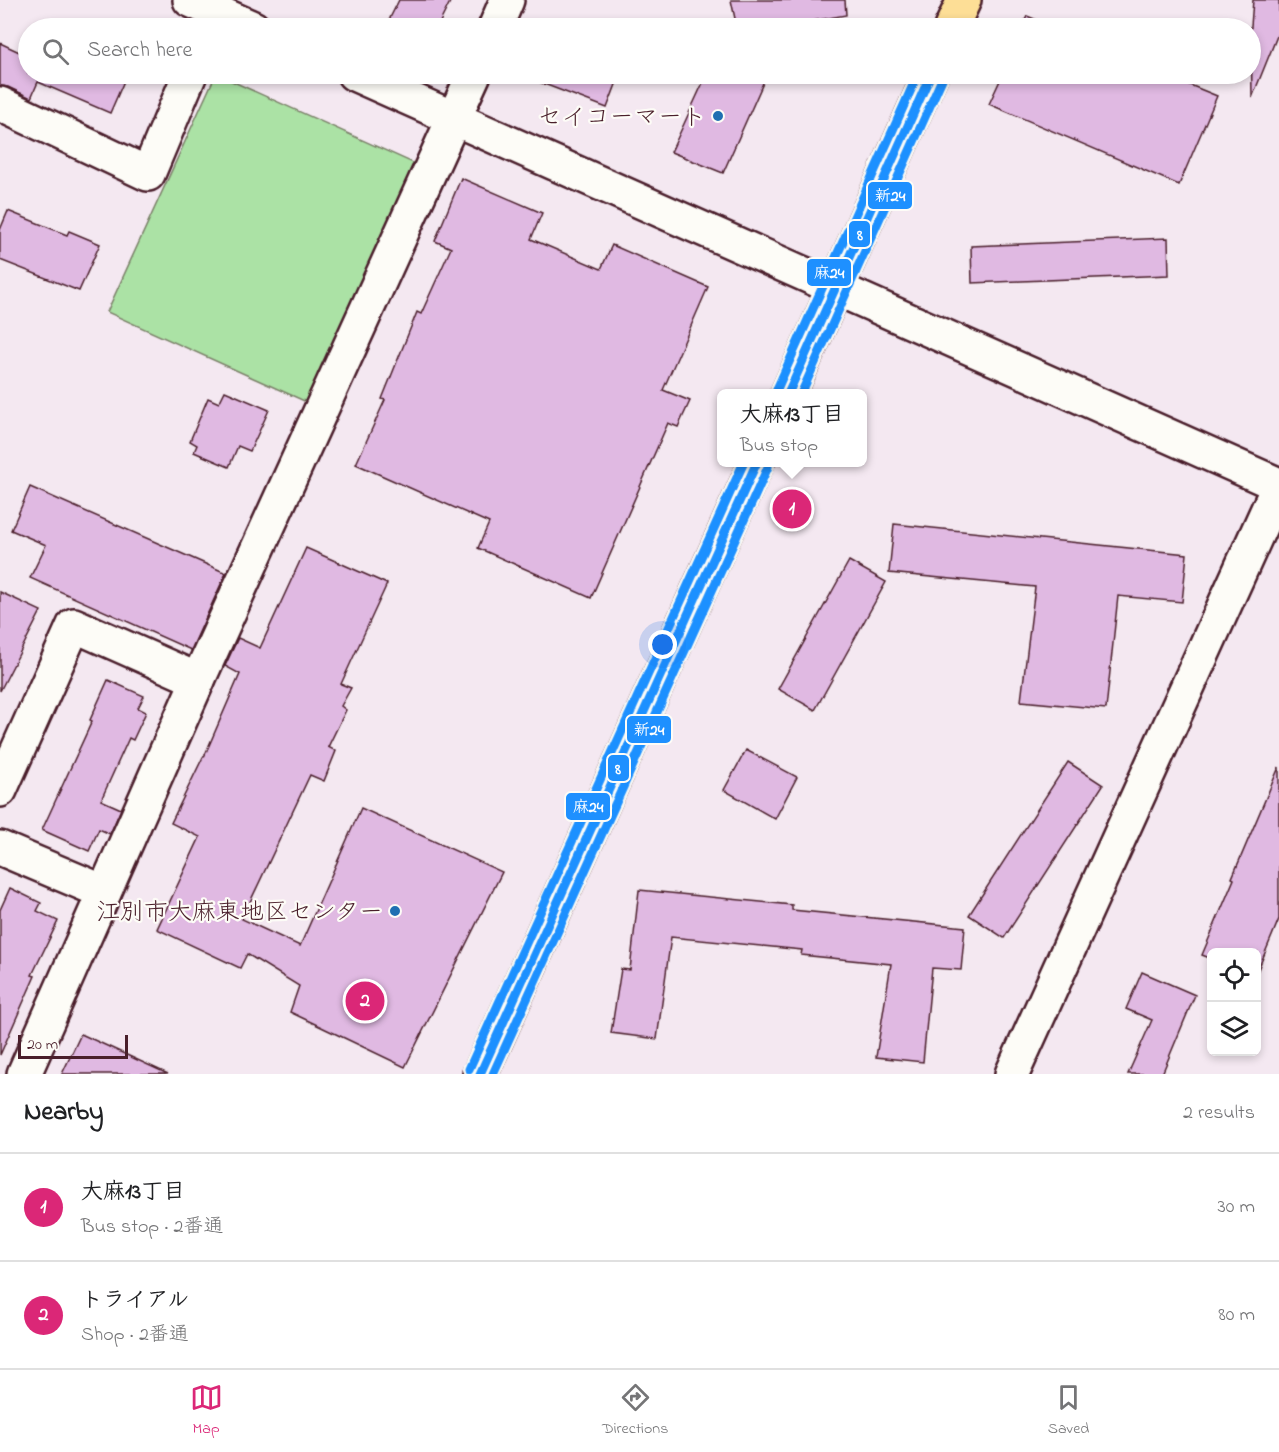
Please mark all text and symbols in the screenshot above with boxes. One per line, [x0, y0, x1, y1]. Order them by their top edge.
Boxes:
search box [18, 18, 1261, 84]
icon: search [39, 35, 72, 68]
text: Search here [87, 35, 192, 67]
place label: セイコーマート [538, 101, 706, 136]
marker: セイコーマート [711, 109, 725, 123]
line badge: 新24 [867, 181, 913, 210]
text: 新24 [875, 185, 906, 209]
line badge: 8 [848, 220, 871, 248]
text: 8 [856, 224, 863, 248]
line badge: 麻24 [806, 258, 852, 287]
text: 麻24 [814, 262, 845, 286]
popup [717, 389, 867, 467]
text: 大麻13丁目 [740, 400, 844, 432]
text: Bus stop [740, 432, 818, 461]
pin: 1 [772, 486, 812, 532]
your location [648, 630, 677, 659]
line badge: 新24 [626, 715, 672, 744]
text: 新24 [634, 719, 665, 743]
line badge: 8 [607, 754, 630, 782]
text: 8 [614, 758, 621, 782]
line badge: 麻24 [565, 792, 611, 821]
text: 麻24 [573, 796, 604, 820]
place label: 江別市大麻東地区センター [96, 896, 383, 931]
marker: 江別市大麻東地区センター [388, 904, 402, 918]
map controls [1207, 948, 1261, 1056]
button: locate [1207, 948, 1261, 1002]
pin: 2 [346, 978, 385, 1024]
button: layers [1207, 1002, 1261, 1056]
scale bar [18, 1032, 128, 1060]
text: 20 m [27, 1033, 58, 1057]
text: Nearby [24, 1094, 103, 1132]
text: 2 results [1183, 1099, 1255, 1128]
text: 大麻13丁目 [81, 1177, 185, 1209]
text: 1 [40, 1193, 47, 1222]
text: 30 m [1218, 1193, 1255, 1222]
text: Bus stop · 2番通 [81, 1213, 223, 1242]
text: トライアル [81, 1285, 189, 1317]
text: 2 [39, 1301, 48, 1330]
text: 80 m [1218, 1301, 1255, 1330]
text: Shop · 2番通 [81, 1321, 189, 1350]
tab: Map [190, 1381, 223, 1441]
tab: Directions [602, 1381, 668, 1441]
tab: Saved [1048, 1381, 1089, 1441]

